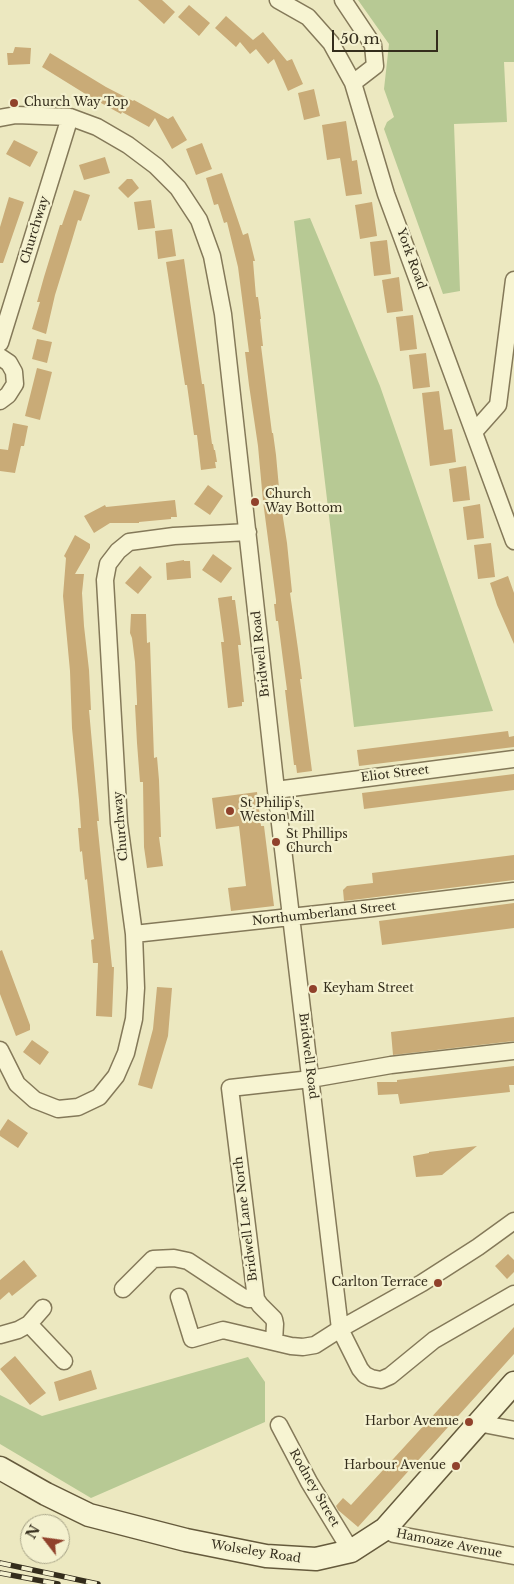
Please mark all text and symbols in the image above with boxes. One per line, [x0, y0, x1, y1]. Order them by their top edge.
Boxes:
scale bar [334, 20, 440, 52]
text: 50 m [340, 29, 380, 48]
place label: Church Way Top [24, 96, 129, 110]
marker: Church Way Top [8, 97, 20, 109]
street label: Churchway [18, 194, 52, 266]
street label: York Road [393, 227, 429, 291]
place label: Church Way Bottom [265, 488, 342, 516]
marker: Church Way Bottom [249, 496, 261, 508]
street label: Bridwell Road [249, 610, 273, 698]
street label: Eliot Street [360, 763, 430, 785]
street label: Churchway [111, 790, 131, 862]
place label: St Philip's, Weston Mill [240, 797, 315, 825]
marker: St Philip's, Weston Mill [224, 805, 236, 817]
place label: St Phillips Church [286, 828, 348, 856]
marker: St Phillips Church [270, 836, 282, 848]
street label: Northumberland Street [251, 899, 397, 929]
place label: Keyham Street [323, 982, 414, 996]
marker: Keyham Street [307, 983, 319, 995]
street label: Bridwell Road [296, 1012, 320, 1100]
street label: Bridwell Lane North [231, 1156, 261, 1282]
place label: Carlton Terrace [331, 1276, 428, 1290]
marker: Carlton Terrace [432, 1277, 444, 1289]
place label: Harbor Avenue [365, 1415, 459, 1429]
marker: Harbor Avenue [463, 1416, 475, 1428]
street label: Rodney Street [286, 1447, 342, 1529]
place label: Harbour Avenue [344, 1459, 446, 1473]
marker: Harbour Avenue [450, 1460, 462, 1472]
north arrow [20, 1514, 70, 1564]
text: N [22, 1522, 44, 1542]
street label: Hamoaze Avenue [395, 1527, 503, 1561]
street label: Wolseley Road [210, 1538, 302, 1566]

